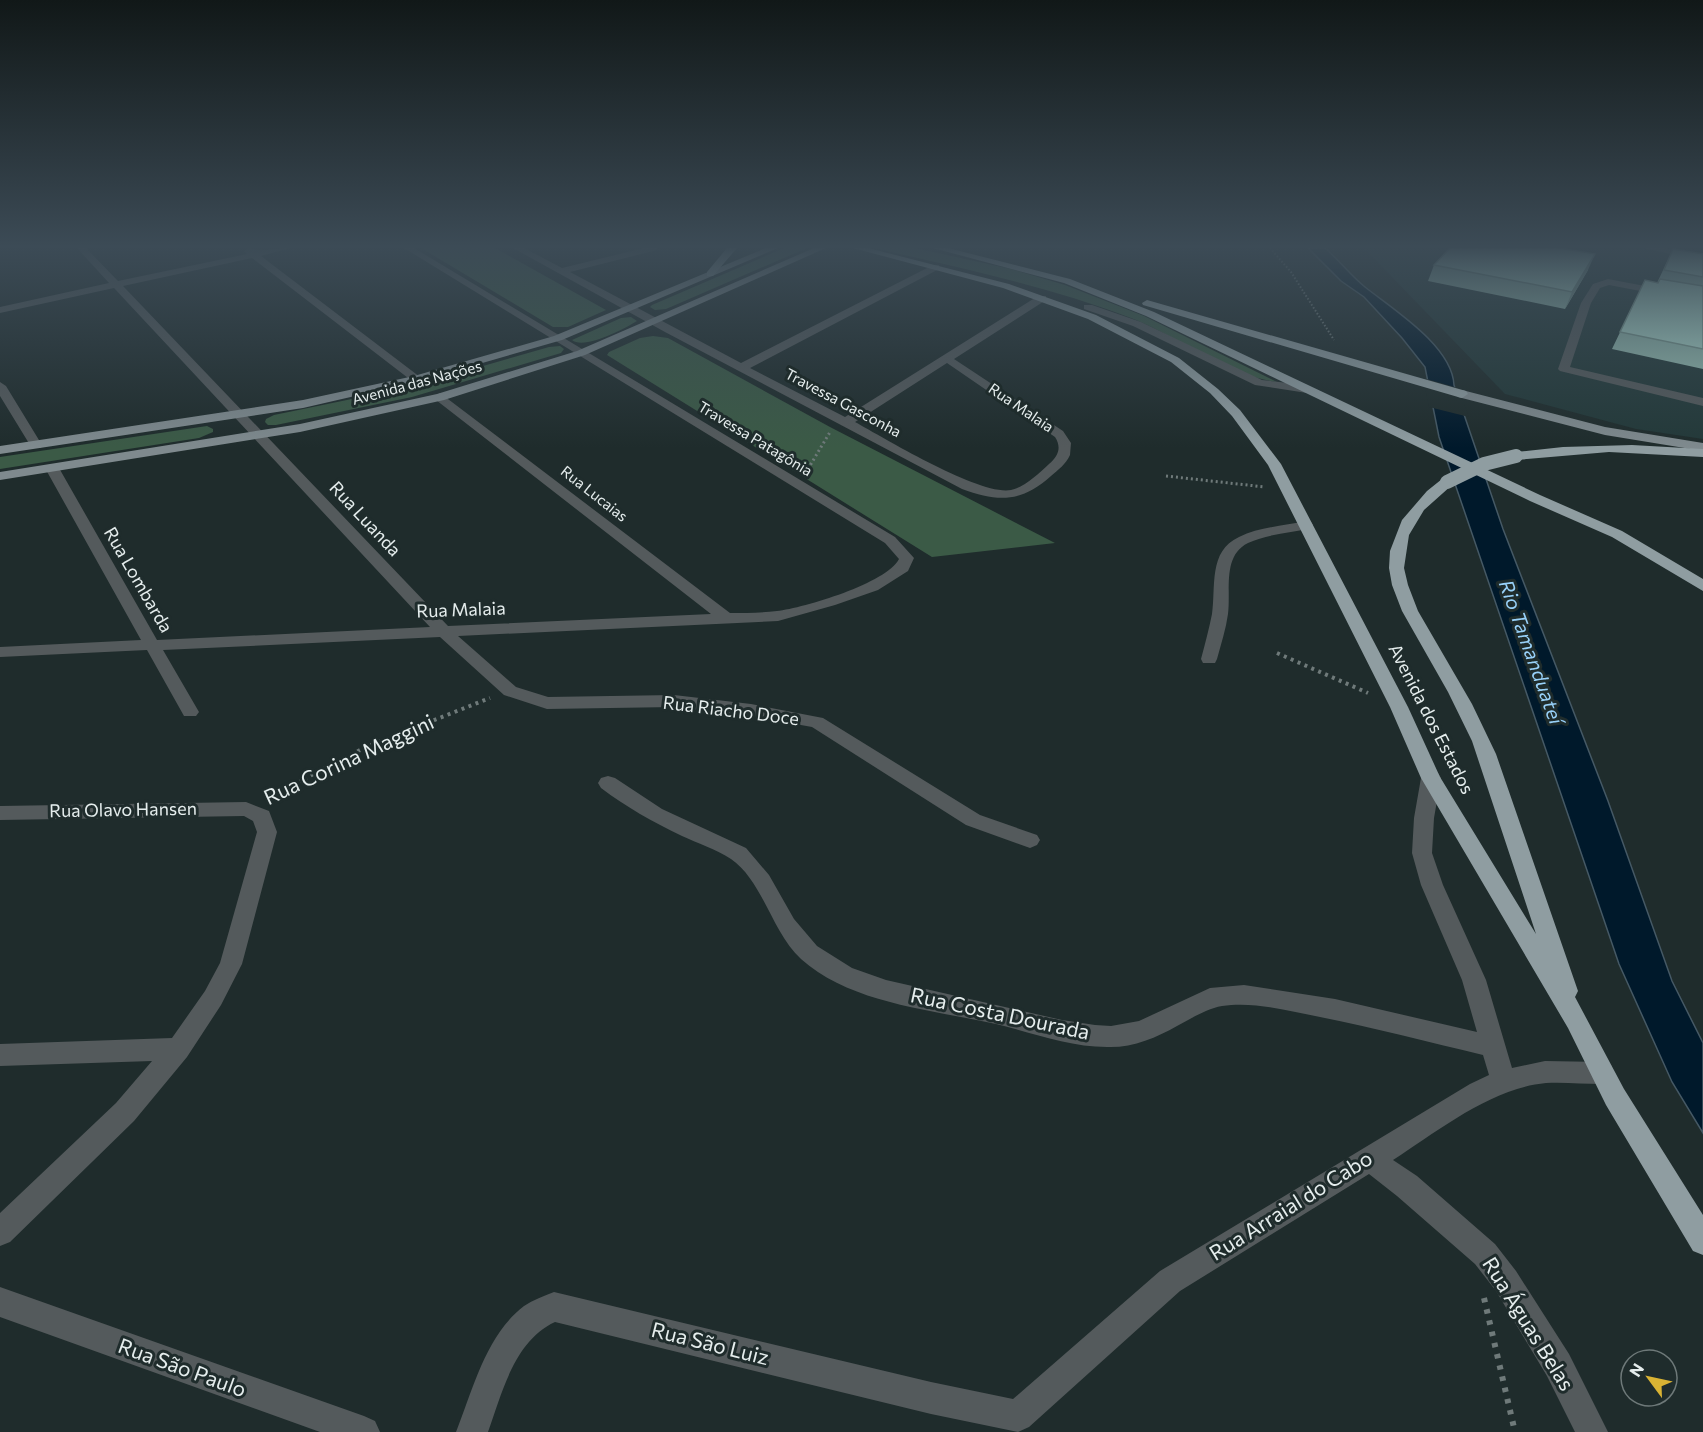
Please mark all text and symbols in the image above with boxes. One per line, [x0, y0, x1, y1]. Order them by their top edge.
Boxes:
street label: Avenida das Nações [350, 356, 484, 408]
street label: Travessa Gasconha [782, 364, 904, 440]
street label: Rua Malaia [986, 379, 1057, 435]
street label: Travessa Patagônia [695, 397, 816, 479]
street label: Rua Lucaias [558, 462, 632, 525]
street label: Rua Luanda [325, 476, 406, 560]
street label: Rua Lombarda [100, 523, 178, 636]
water label: Rio Tamanduateí [1495, 576, 1570, 730]
street label: Rua Malaia [416, 596, 506, 622]
street label: Avenida dos Estados [1384, 640, 1479, 797]
street label: Rua Riacho Doce [662, 691, 800, 729]
street label: Rua Corina Maggini [259, 708, 437, 809]
street label: Rua Olavo Hansen [49, 797, 197, 821]
street label: Rua Costa Dourada [908, 981, 1092, 1044]
street label: Rua Arraial do Cabo [1204, 1144, 1376, 1265]
street label: Rua Águas Belas [1478, 1252, 1580, 1395]
street label: Rua São Luiz [649, 1316, 772, 1369]
street label: Rua São Paulo [115, 1332, 250, 1401]
north arrow [1619, 1348, 1679, 1408]
text: N [1625, 1359, 1647, 1380]

